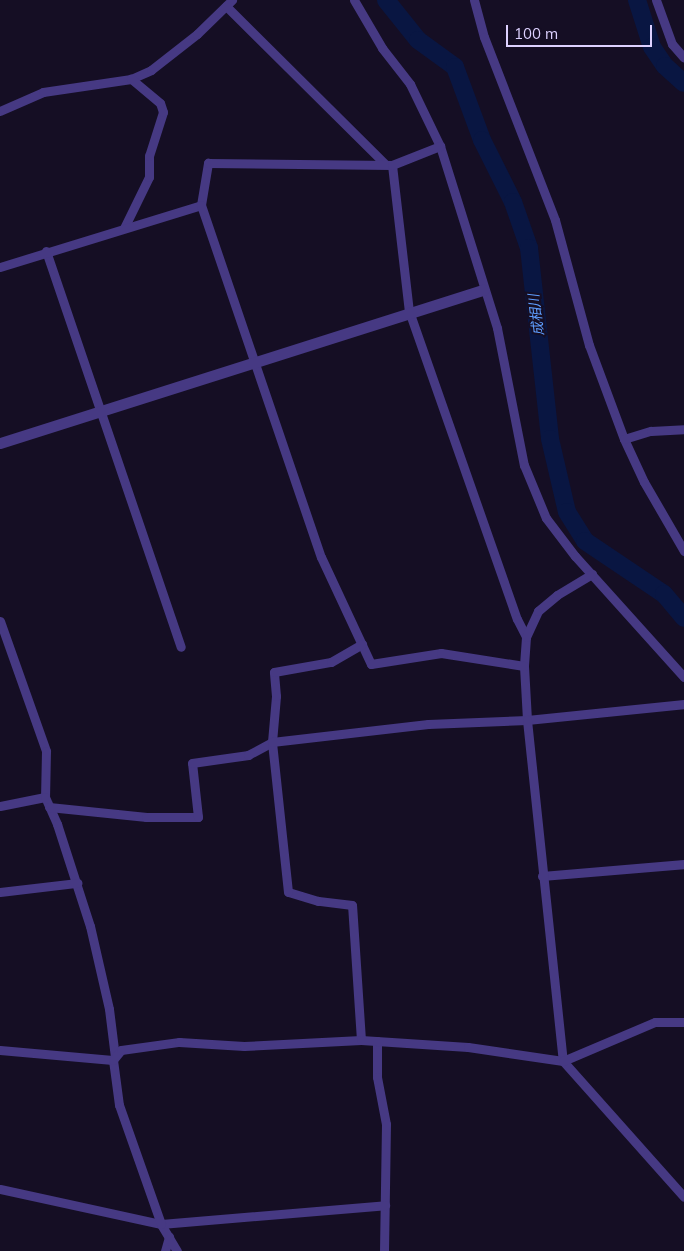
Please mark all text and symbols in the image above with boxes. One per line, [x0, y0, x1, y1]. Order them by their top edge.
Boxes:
scale bar [509, 15, 655, 47]
text: 100 m [514, 24, 558, 43]
water label: 成相川 [525, 293, 547, 337]

